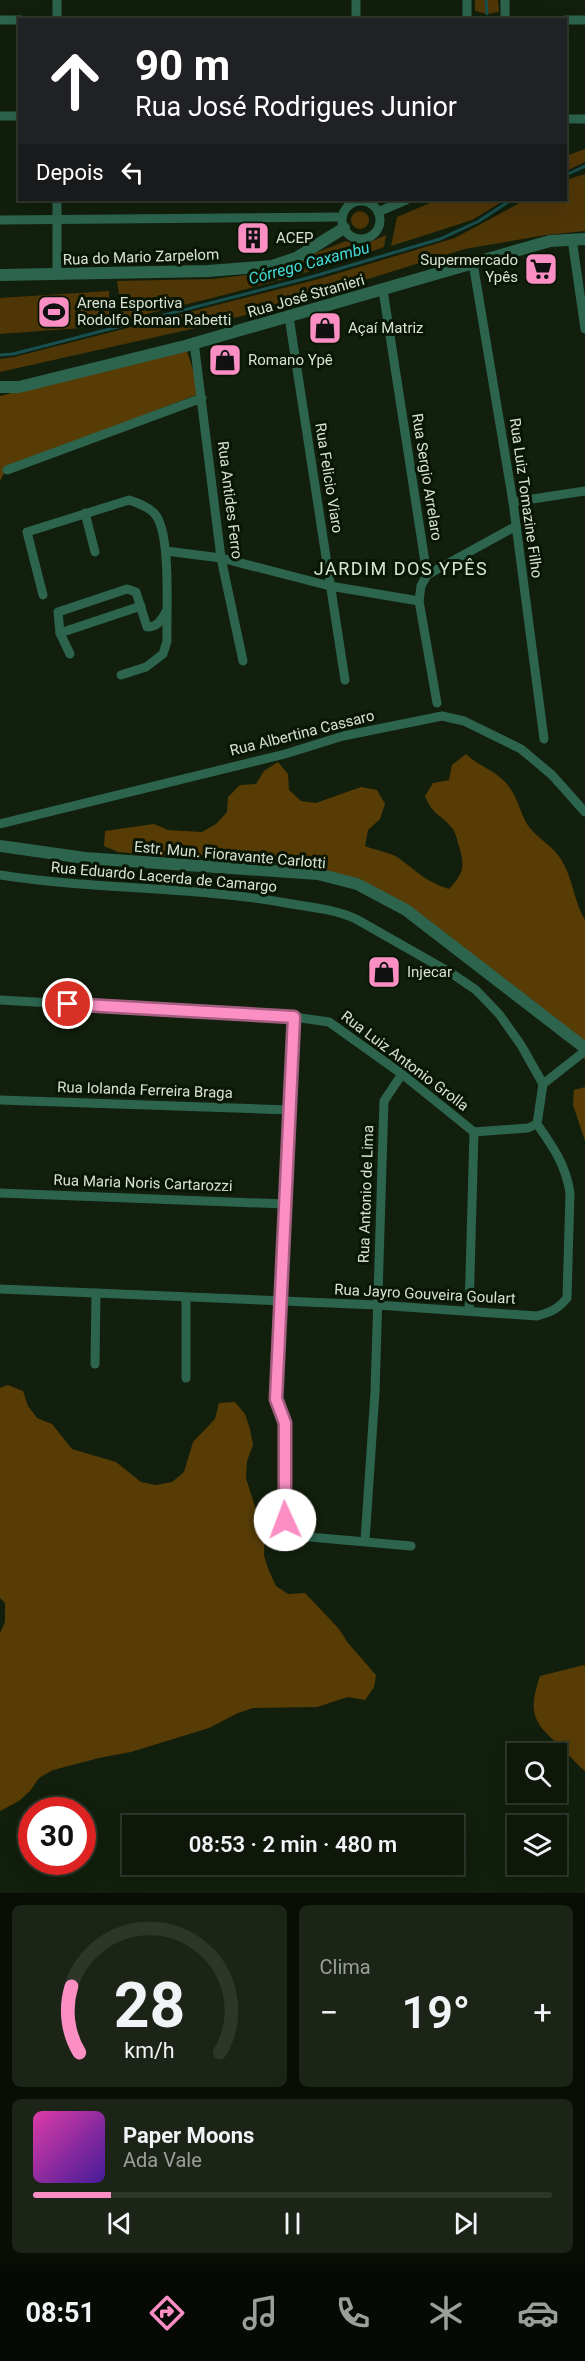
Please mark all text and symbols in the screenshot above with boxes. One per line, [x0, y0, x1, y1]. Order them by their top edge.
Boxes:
text: 90 m [135, 41, 230, 90]
icon: ahead [36, 42, 114, 120]
text: Rua José Rodrigues Junior [135, 91, 457, 123]
icon: left [116, 156, 149, 189]
text: Depois [36, 160, 104, 185]
building icon: ACEP [235, 220, 271, 256]
place label: ACEP [276, 229, 313, 247]
water label: Córrego Caxambu [246, 238, 372, 288]
street label: Rua do Mario Zarpelom [63, 245, 219, 269]
place label: Supermercado Ypês [420, 251, 518, 286]
supermarket icon: Supermercado Ypês [523, 251, 559, 287]
street label: Rua José Stranieri [245, 271, 367, 321]
sports icon: Arena Esportiva Rodolfo Roman Rabetti [36, 294, 72, 330]
place label: Arena Esportiva Rodolfo Roman Rabetti [77, 294, 231, 329]
shop icon: Açaí Matriz [307, 310, 343, 346]
place label: Açaí Matriz [348, 319, 424, 337]
shop icon: Romano Ypê [207, 342, 243, 378]
place label: Romano Ypê [248, 351, 333, 369]
street label: Rua Sergio Arrelaro [408, 412, 446, 542]
street label: Rua Luiz Tomazine Filho [506, 417, 546, 579]
street label: Rua Felicio Viaro [311, 422, 347, 534]
street label: Rua Antides Ferro [214, 440, 246, 560]
district label: JARDIM DOS YPÊS [314, 558, 488, 579]
street label: Rua Albertina Cassaro [228, 706, 376, 760]
street label: Estr. Mun. Fioravante Carlotti [133, 838, 327, 872]
street label: Rua Eduardo Lacerda de Camargo [50, 858, 278, 896]
shop icon: Injecar [366, 954, 402, 990]
place label: Injecar [407, 963, 452, 981]
pin [42, 978, 93, 1029]
icon: arrive [51, 987, 84, 1020]
street label: Rua Luiz Antonio Grolla [338, 1007, 472, 1115]
street label: Rua Iolanda Ferreira Braga [57, 1078, 233, 1102]
street label: Rua Antonio de Lima [355, 1125, 377, 1263]
street label: Rua Maria Noris Cartarozzi [53, 1171, 233, 1195]
street label: Rua Jayro Gouveira Goulart [334, 1280, 516, 1308]
position arrow [253, 1488, 317, 1552]
map controls [507, 1743, 567, 1875]
button: search [507, 1743, 567, 1803]
speed limit sign: 30 [18, 1797, 96, 1875]
button: layers [507, 1815, 567, 1875]
text: 08:53 · 2 min · 480 m [189, 1832, 397, 1857]
text: Clima [320, 1955, 371, 1979]
text: 28 [113, 1969, 185, 2042]
text: 19° [401, 1986, 470, 2039]
text: − [320, 1993, 338, 2032]
text: + [533, 1993, 552, 2032]
text: km/h [124, 2038, 174, 2063]
text: Paper Moons [123, 2123, 254, 2148]
text: Ada Vale [123, 2148, 202, 2172]
icon: previous [103, 2207, 136, 2240]
icon: pause [276, 2207, 309, 2240]
icon: next [449, 2207, 482, 2240]
icon: directions [146, 2292, 188, 2334]
icon: music [239, 2292, 281, 2334]
icon: phone [332, 2292, 374, 2334]
icon: climate [425, 2292, 467, 2334]
icon: car [517, 2292, 559, 2334]
text: 08:51 [25, 2297, 95, 2329]

